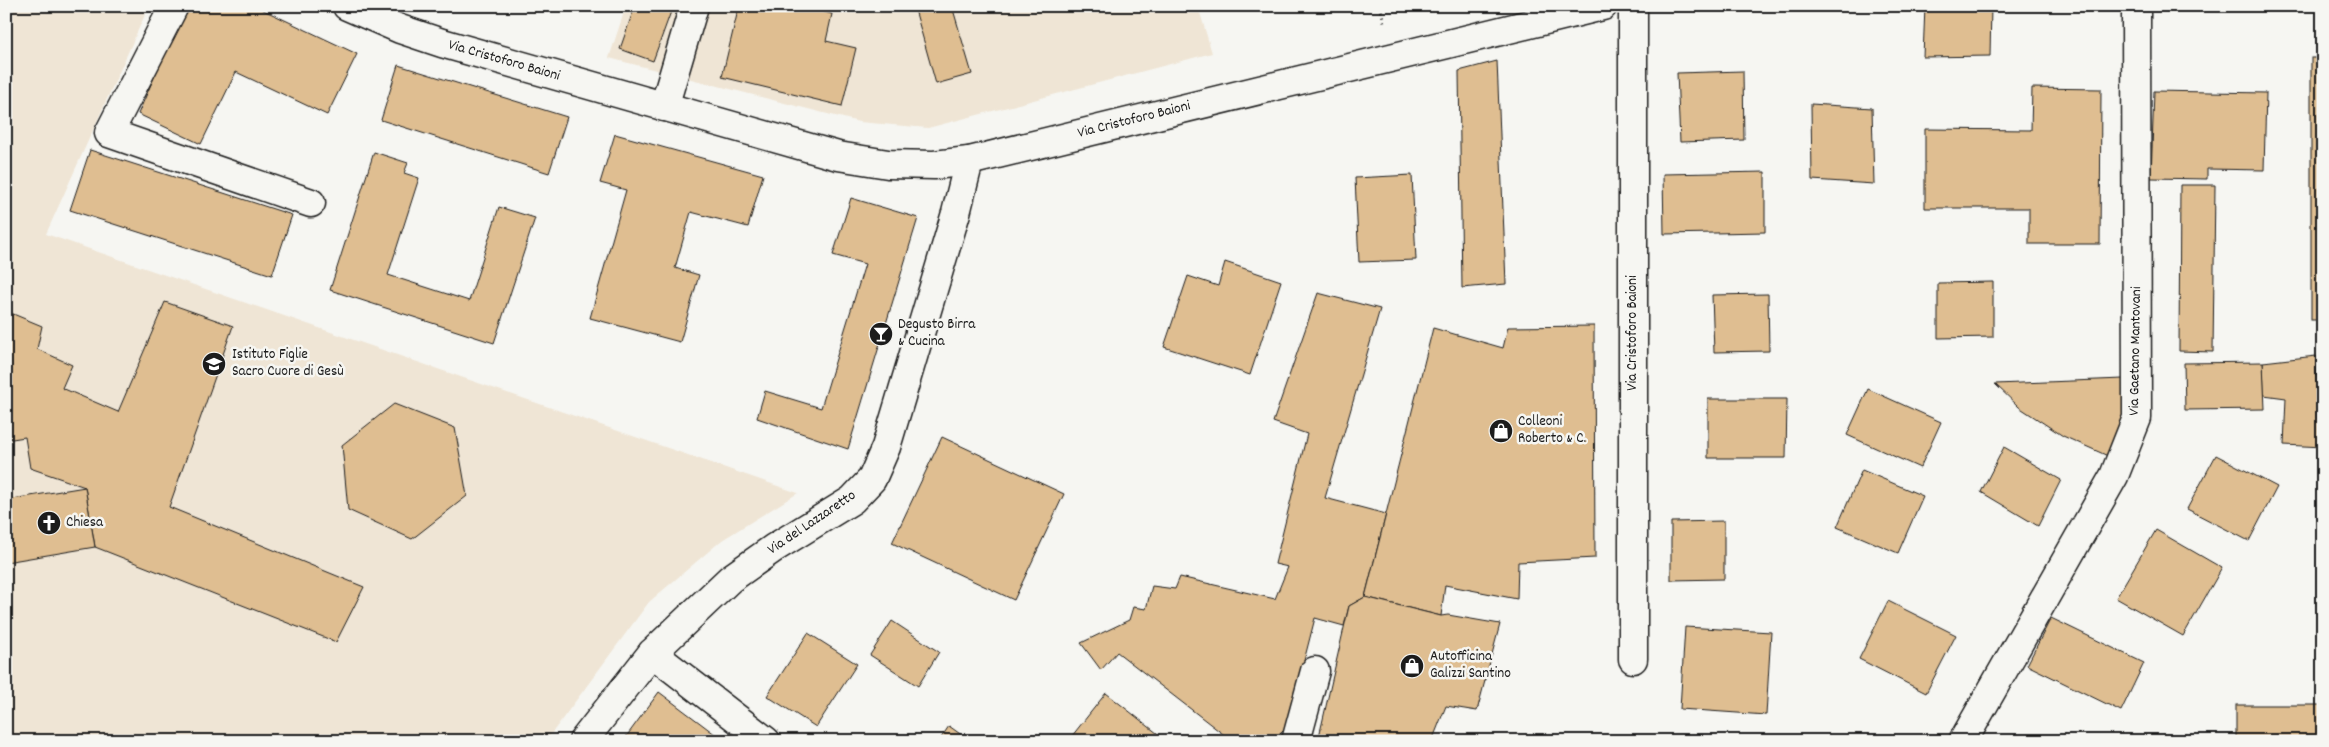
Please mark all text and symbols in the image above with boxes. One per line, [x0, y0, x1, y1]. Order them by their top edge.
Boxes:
street label: Via Cristoforo Baioni [445, 35, 563, 88]
street label: Via Cristoforo Baioni [1075, 95, 1193, 145]
street label: Via Cristoforo Baioni [1622, 275, 1644, 391]
street label: Via Gaetano Mantovani [2124, 286, 2148, 416]
place label: Degusto Birra & Cucina [898, 314, 976, 353]
bar icon: Degusto Birra & Cucina [868, 321, 894, 347]
place label: Istituto Figlie Sacro Cuore di Gesù [232, 344, 344, 383]
school or university icon: Istituto Figlie Sacro Cuore di Gesù [201, 351, 227, 377]
place label: Colleoni Roberto & C. [1518, 411, 1586, 450]
shop icon: Colleoni Roberto & C. [1488, 418, 1514, 444]
street label: Via del Lazzaretto [763, 485, 861, 561]
church icon: Chiesa [36, 510, 62, 536]
place label: Chiesa [66, 512, 104, 534]
place label: Autofficina Galizzi Santino [1430, 646, 1511, 685]
shop icon: Autofficina Galizzi Santino [1399, 653, 1425, 679]

